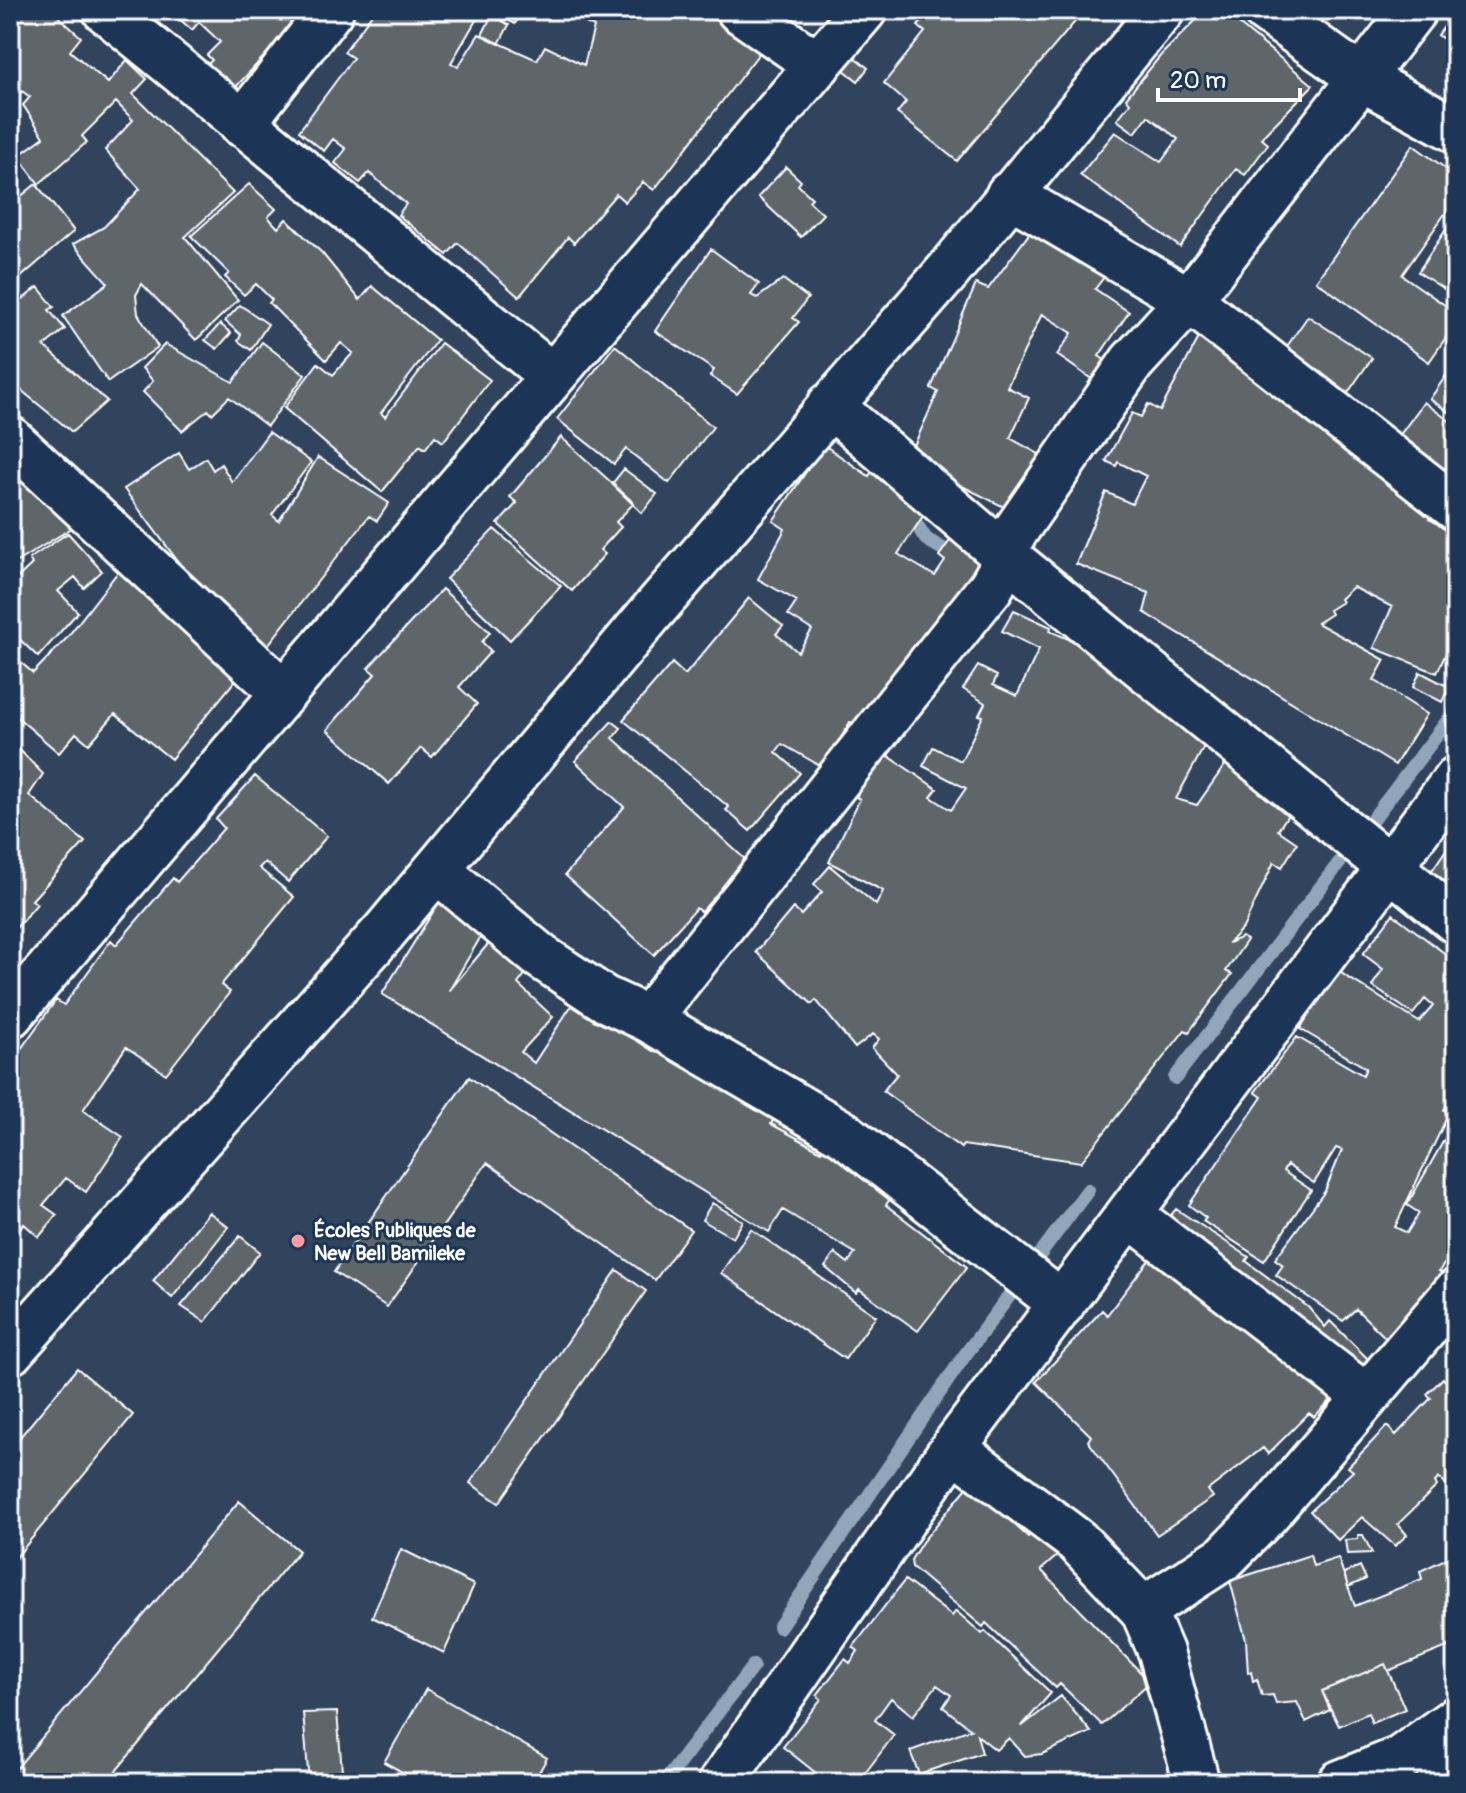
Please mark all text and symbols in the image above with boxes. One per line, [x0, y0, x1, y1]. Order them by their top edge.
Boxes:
scale bar [1158, 52, 1300, 102]
text: 20 m [1170, 66, 1226, 95]
place label: Écoles Publiques de New Bell Bamileke [314, 1218, 477, 1266]
marker: Écoles Publiques de New Bell Bamileke [289, 1232, 307, 1250]

